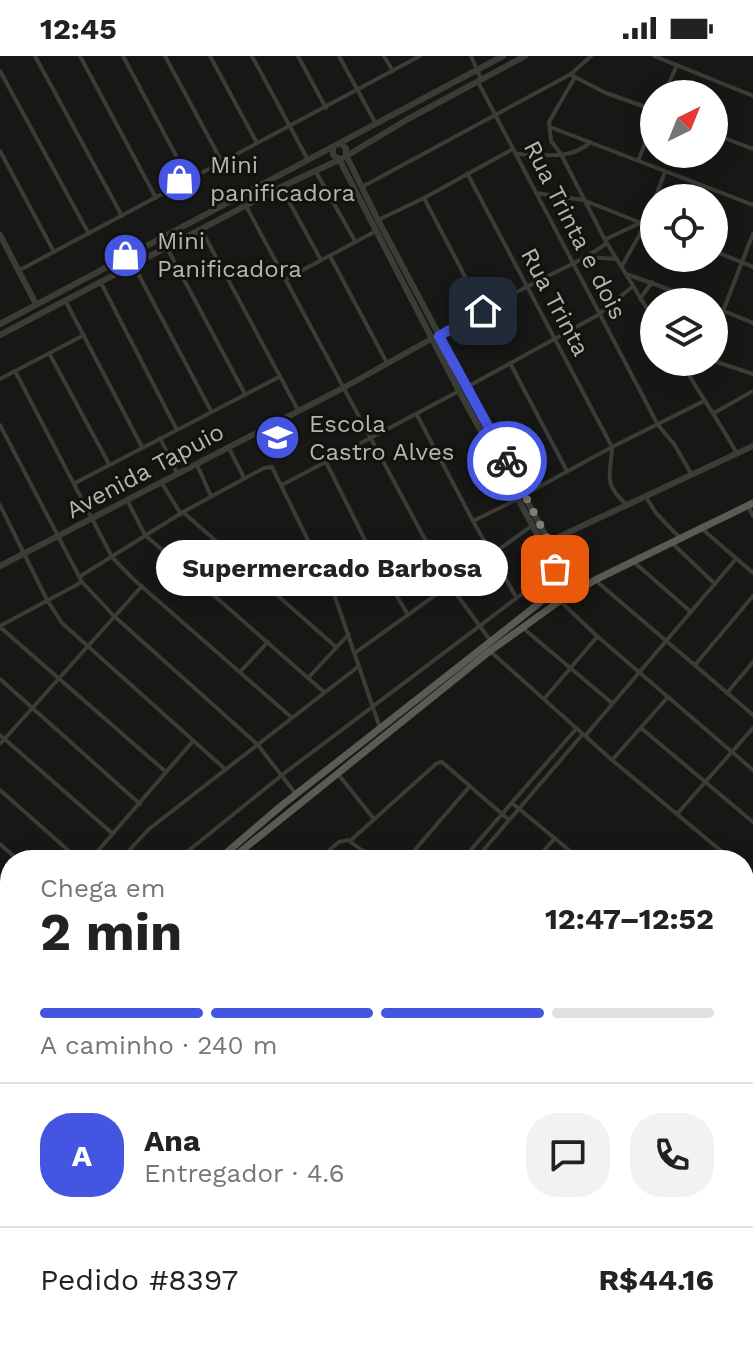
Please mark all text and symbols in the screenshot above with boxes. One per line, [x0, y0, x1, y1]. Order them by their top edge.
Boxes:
text: 12:45 [40, 11, 117, 46]
north arrow [640, 80, 728, 168]
map controls [640, 80, 728, 376]
street label: Rua Trinta e dois [517, 135, 633, 325]
place label: Mini panificadora [210, 151, 355, 207]
shop icon: Mini panificadora [155, 155, 203, 203]
button: locate [640, 184, 728, 272]
place label: Mini Panificadora [157, 227, 302, 283]
shop icon: Mini Panificadora [102, 231, 150, 279]
street label: Rua Trinta [514, 242, 596, 362]
pin [449, 277, 517, 345]
button: layers [640, 288, 728, 376]
icon: home [461, 289, 505, 333]
place label: Escola Castro Alves [309, 410, 454, 466]
school or university icon: Escola Castro Alves [254, 414, 302, 462]
street label: Avenida Tapuio [61, 418, 229, 524]
courier [467, 421, 547, 501]
icon: bike [485, 439, 529, 483]
pin [521, 535, 589, 603]
callout: Supermercado Barbosa [155, 541, 507, 597]
icon: bag [533, 547, 577, 591]
text: Supermercado Barbosa [182, 553, 482, 583]
text: Chega em [40, 873, 166, 903]
text: 12:47–12:52 [545, 901, 714, 936]
text: 2 min [40, 902, 182, 963]
text: A caminho · 240 m [40, 1030, 277, 1060]
button: chat [526, 1113, 610, 1197]
button: phone [630, 1113, 714, 1197]
text: Ana [144, 1123, 200, 1158]
text: A [72, 1138, 92, 1173]
text: Entregador · 4.6 [144, 1158, 345, 1188]
text: Pedido #8397 [40, 1262, 238, 1297]
text: R$44.16 [598, 1262, 714, 1297]

